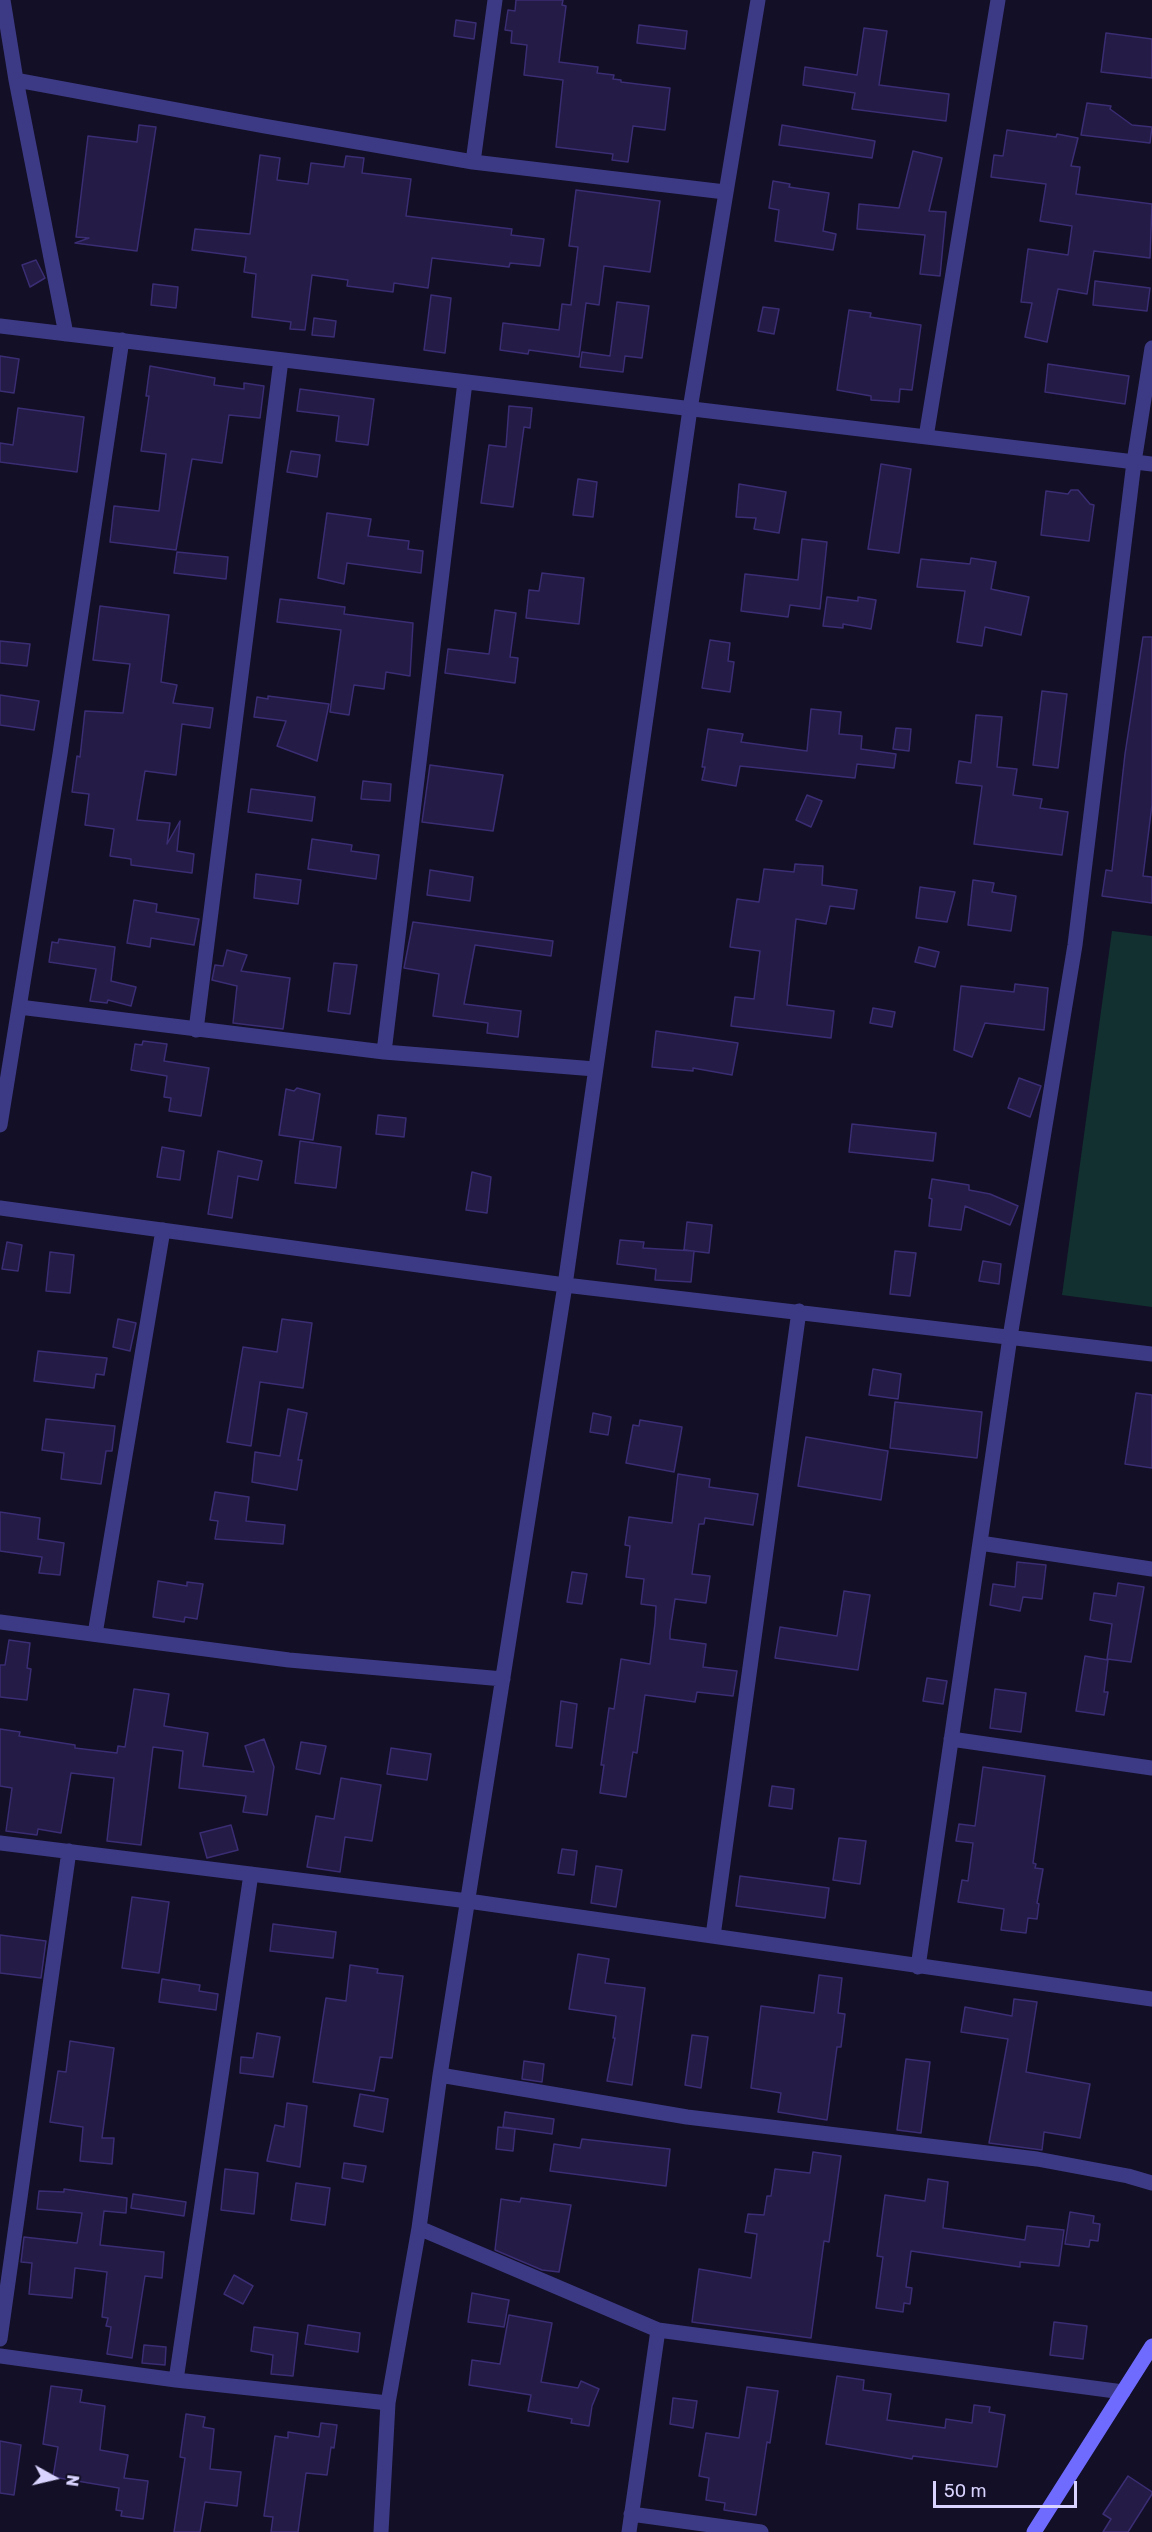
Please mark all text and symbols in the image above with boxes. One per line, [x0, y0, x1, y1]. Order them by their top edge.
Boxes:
north arrow [24, 2448, 84, 2508]
scale bar [936, 2469, 1080, 2507]
text: N [62, 2474, 83, 2488]
text: 50 m [944, 2480, 987, 2502]

